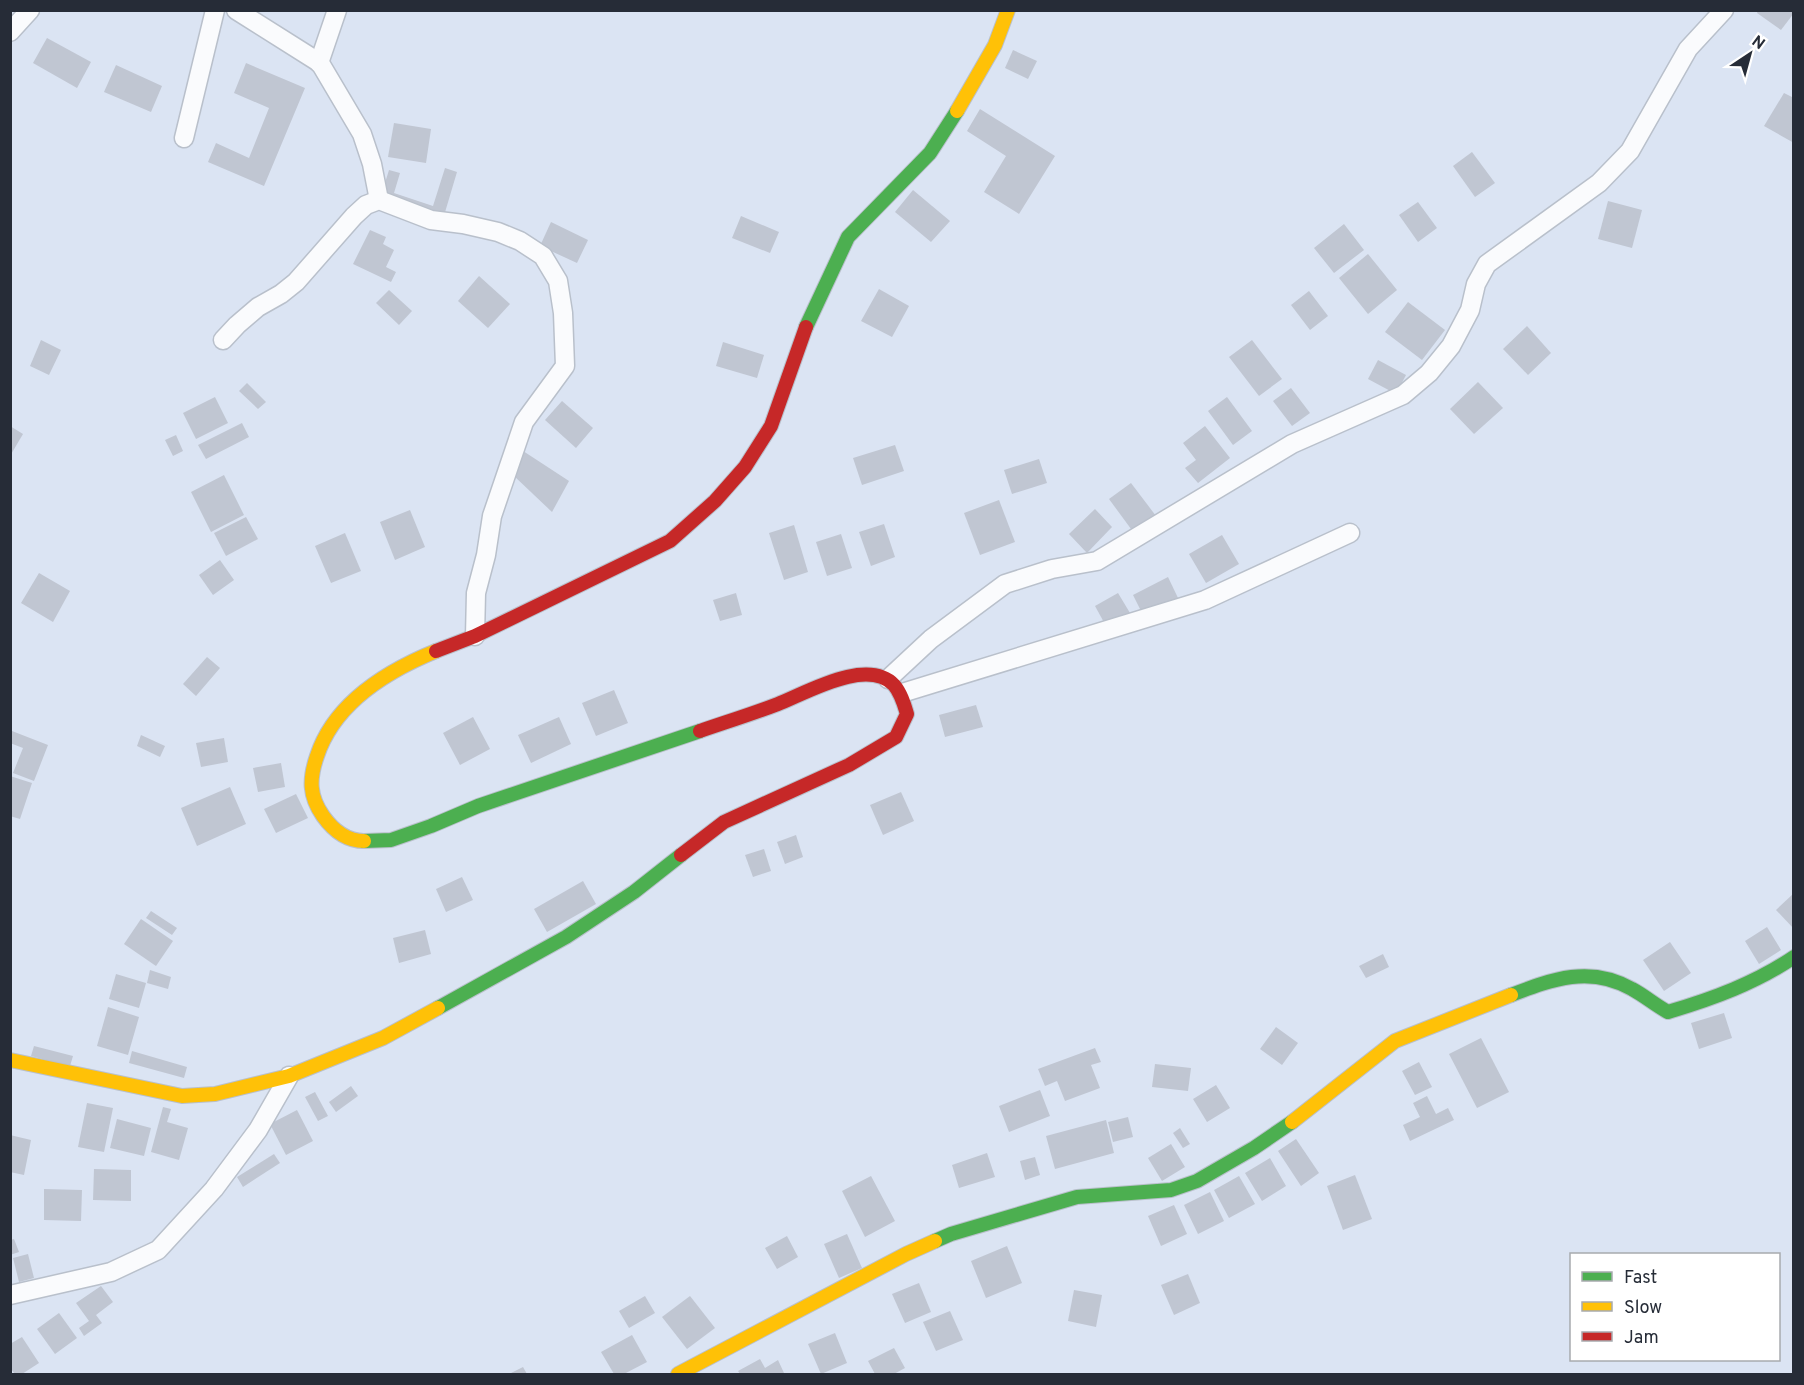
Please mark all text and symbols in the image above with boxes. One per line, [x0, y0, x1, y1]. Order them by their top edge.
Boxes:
north arrow [1720, 24, 1780, 84]
text: N [1747, 32, 1768, 55]
legend [1570, 1253, 1780, 1361]
text: Fast [1624, 1267, 1657, 1290]
text: Slow [1624, 1297, 1662, 1320]
text: Jam [1624, 1327, 1659, 1350]

